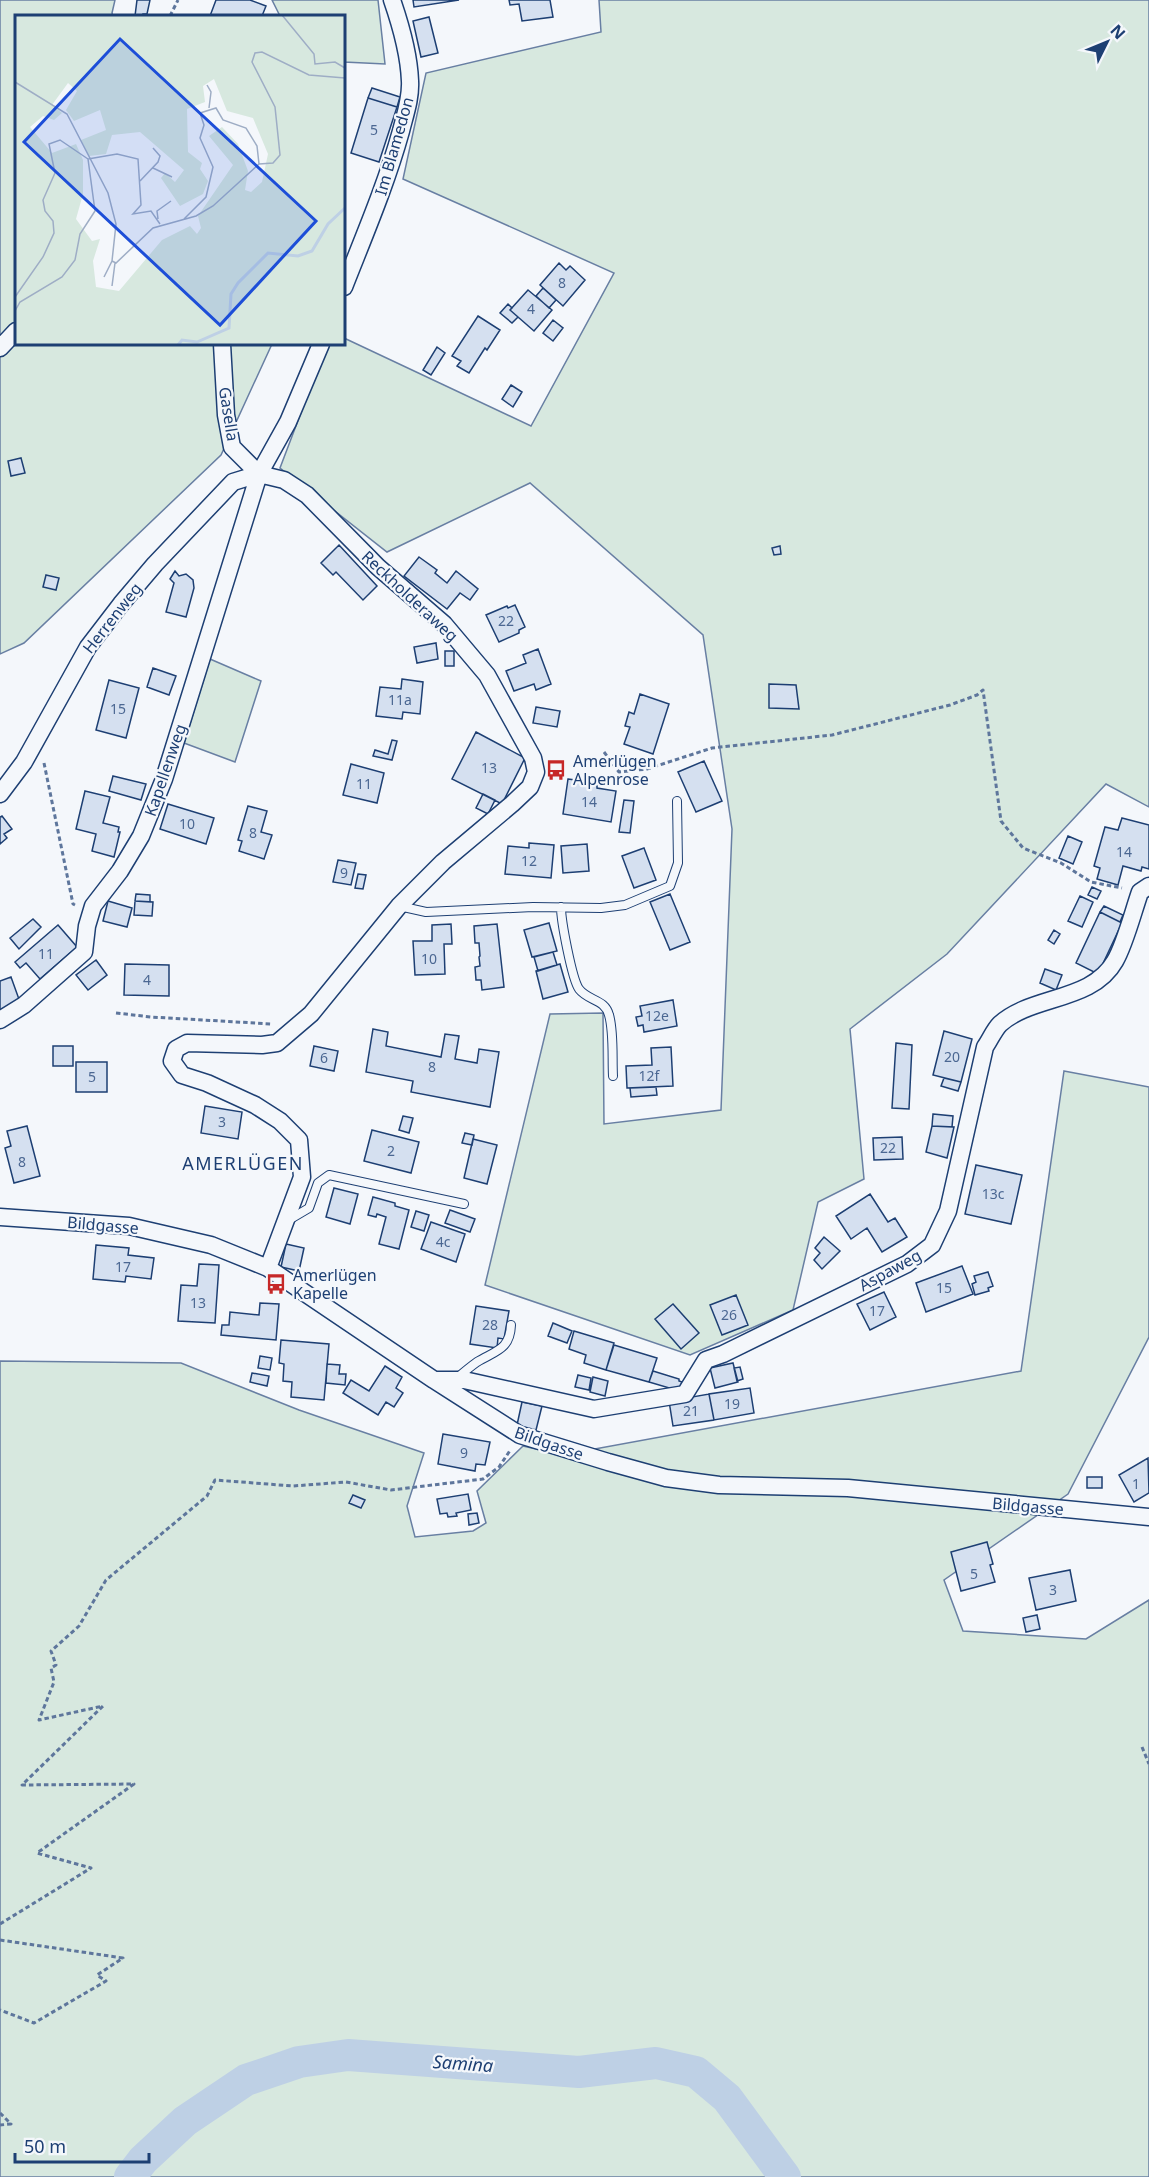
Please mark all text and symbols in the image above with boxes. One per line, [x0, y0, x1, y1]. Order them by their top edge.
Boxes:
north arrow [1077, 12, 1137, 72]
inset map [15, 15, 345, 345]
text: N [1105, 20, 1130, 44]
street label: Im Blamedon [369, 94, 419, 198]
house number: 5 [370, 120, 378, 139]
house number: 8 [558, 273, 566, 292]
house number: 4 [527, 299, 535, 318]
street label: Gasella [214, 385, 244, 443]
street label: Reckholderaweg [357, 546, 463, 646]
street label: Herrenweg [77, 578, 147, 658]
house number: 22 [498, 611, 514, 630]
house number: 11a [388, 690, 412, 709]
house number: 15 [110, 699, 126, 718]
street label: Kapellenweg [139, 721, 191, 819]
place label: Amerlügen Alpenrose [573, 750, 657, 790]
house number: 13 [481, 758, 497, 777]
bus stop icon: Amerlügen Alpenrose [544, 758, 568, 782]
house number: 11 [356, 774, 372, 793]
house number: 14 [581, 792, 597, 811]
house number: 10 [179, 814, 195, 833]
house number: 8 [249, 823, 257, 842]
house number: 14 [1116, 842, 1132, 861]
house number: 12 [521, 851, 537, 870]
house number: 9 [340, 863, 348, 882]
house number: 11 [38, 944, 54, 963]
house number: 10 [421, 949, 437, 968]
house number: 4 [143, 970, 151, 989]
house number: 12e [645, 1006, 669, 1025]
house number: 20 [944, 1047, 960, 1066]
house number: 6 [320, 1048, 328, 1067]
house number: 8 [428, 1057, 436, 1076]
house number: 12f [639, 1066, 661, 1085]
house number: 5 [88, 1067, 96, 1086]
house number: 3 [218, 1112, 226, 1131]
house number: 22 [880, 1138, 896, 1157]
house number: 2 [387, 1141, 395, 1160]
district label: AMERLÜGEN [182, 1151, 304, 1175]
house number: 8 [18, 1152, 26, 1171]
house number: 13c [982, 1184, 1005, 1203]
street label: Bildgasse [66, 1211, 140, 1239]
house number: 4c [436, 1232, 451, 1251]
street label: Aspaweg [855, 1244, 925, 1296]
house number: 17 [115, 1257, 131, 1276]
place label: Amerlügen Kapelle [293, 1264, 377, 1304]
bus stop icon: Amerlügen Kapelle [264, 1272, 288, 1296]
house number: 15 [936, 1278, 952, 1297]
house number: 13 [190, 1293, 206, 1312]
house number: 17 [869, 1301, 885, 1320]
house number: 26 [721, 1305, 737, 1324]
house number: 28 [482, 1315, 498, 1334]
house number: 19 [724, 1394, 740, 1413]
house number: 21 [683, 1401, 699, 1420]
street label: Bildgasse [512, 1421, 586, 1465]
house number: 9 [460, 1443, 468, 1462]
house number: 1 [1132, 1474, 1140, 1493]
street label: Bildgasse [991, 1492, 1065, 1520]
house number: 5 [970, 1564, 978, 1583]
house number: 3 [1049, 1580, 1057, 1599]
water label: Samina [432, 2049, 494, 2077]
scale bar [15, 2126, 148, 2164]
text: 50 m [24, 2134, 66, 2158]

